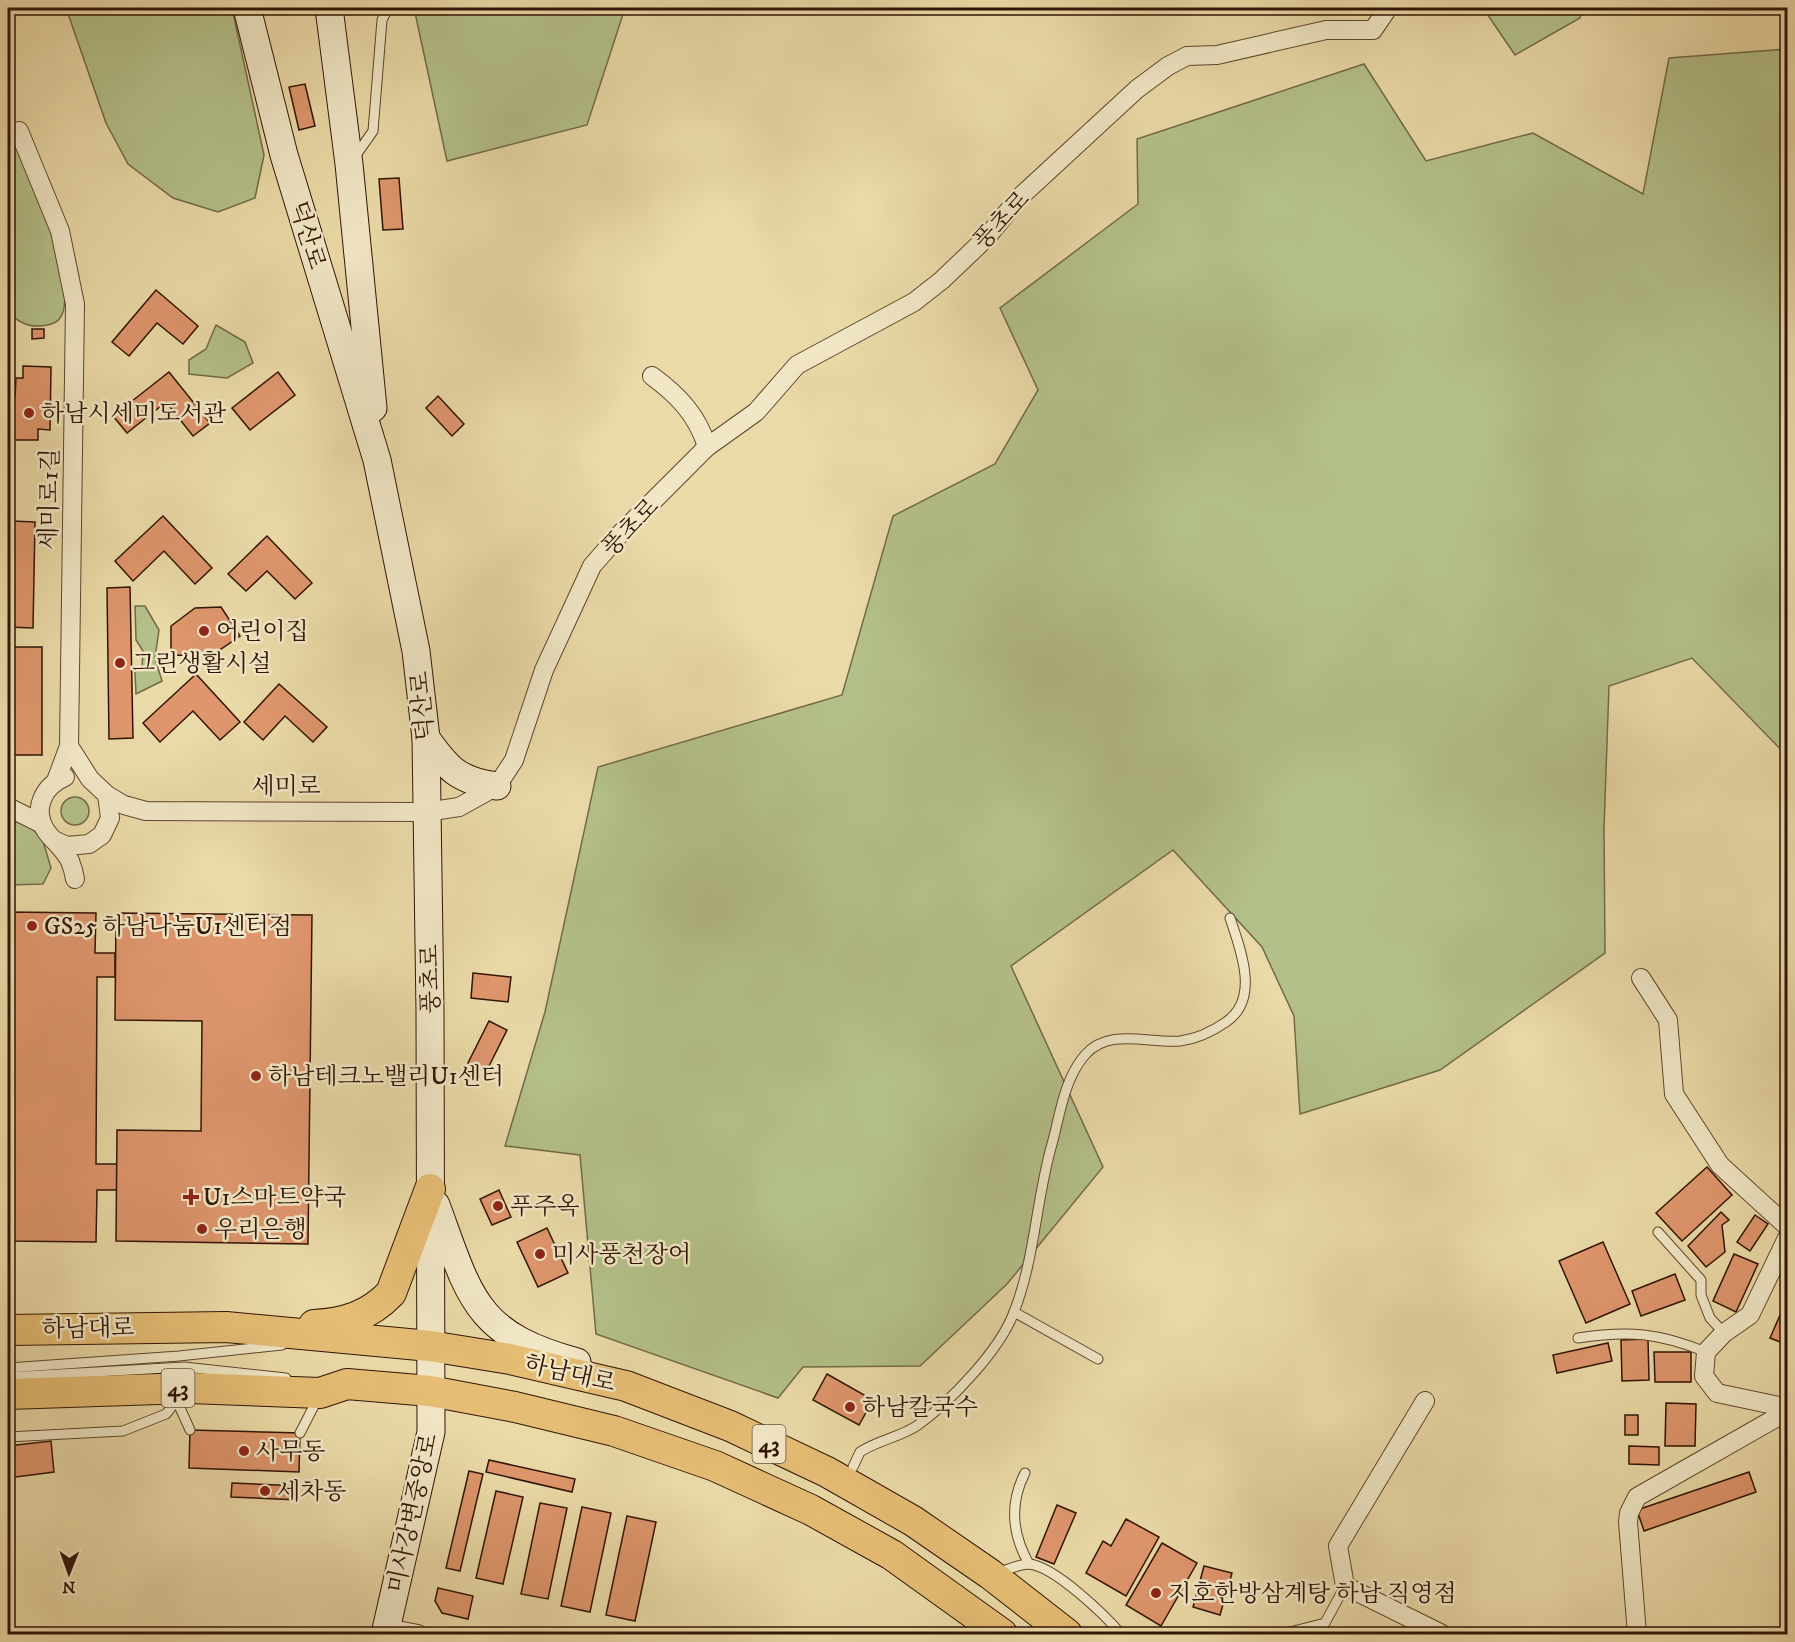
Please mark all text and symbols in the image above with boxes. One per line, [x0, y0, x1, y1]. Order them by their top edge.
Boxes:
street label: 풍초로 [967, 185, 1036, 256]
street label: 덕산로 [283, 198, 332, 273]
place label: 하남시세미도서관 [41, 399, 226, 429]
marker: 하남시세미도서관 [22, 406, 36, 420]
street label: 세미로1길 [34, 448, 66, 550]
street label: 풍초로 [596, 492, 666, 563]
place label: 어린이집 [216, 617, 309, 647]
marker: 어린이집 [197, 624, 211, 638]
place label: 그린생활시설 [132, 649, 271, 679]
marker: 그린생활시설 [113, 656, 127, 670]
street label: 덕산로 [405, 670, 441, 742]
street label: 세미로 [251, 772, 321, 802]
place label: GS25 하남나눔U1센터점 [44, 912, 292, 942]
marker: GS25 하남나눔U1센터점 [25, 919, 39, 933]
street label: 풍초로 [415, 944, 447, 1014]
place label: 하남테크노밸리U1센터 [268, 1062, 504, 1092]
marker: 하남테크노밸리U1센터 [249, 1069, 263, 1083]
place label: U1스마트약국 [203, 1183, 346, 1213]
marker: U1스마트약국 [184, 1190, 198, 1204]
place label: 푸주옥 [510, 1192, 580, 1222]
marker: 푸주옥 [491, 1199, 505, 1213]
place label: 우리은행 [214, 1215, 307, 1245]
marker: 우리은행 [195, 1222, 209, 1236]
place label: 미사풍천장어 [552, 1240, 691, 1270]
marker: 미사풍천장어 [533, 1247, 547, 1261]
street label: 하남대로 [41, 1313, 135, 1345]
street label: 하남대로 [521, 1349, 618, 1399]
road number: 43 [162, 1369, 195, 1407]
place label: 하남칼국수 [862, 1393, 978, 1423]
marker: 하남칼국수 [843, 1400, 857, 1414]
road number: 43 [752, 1425, 786, 1463]
street label: 미사강변중앙로 [381, 1431, 445, 1596]
place label: 사무동 [256, 1437, 326, 1467]
marker: 사무동 [237, 1444, 251, 1458]
place label: 세차동 [277, 1477, 347, 1507]
marker: 세차동 [258, 1484, 272, 1498]
north arrow [39, 1543, 99, 1603]
text: N [62, 1577, 75, 1597]
place label: 지호한방삼계탕 하남 직영점 [1168, 1579, 1457, 1609]
marker: 지호한방삼계탕 하남 직영점 [1149, 1586, 1163, 1600]

